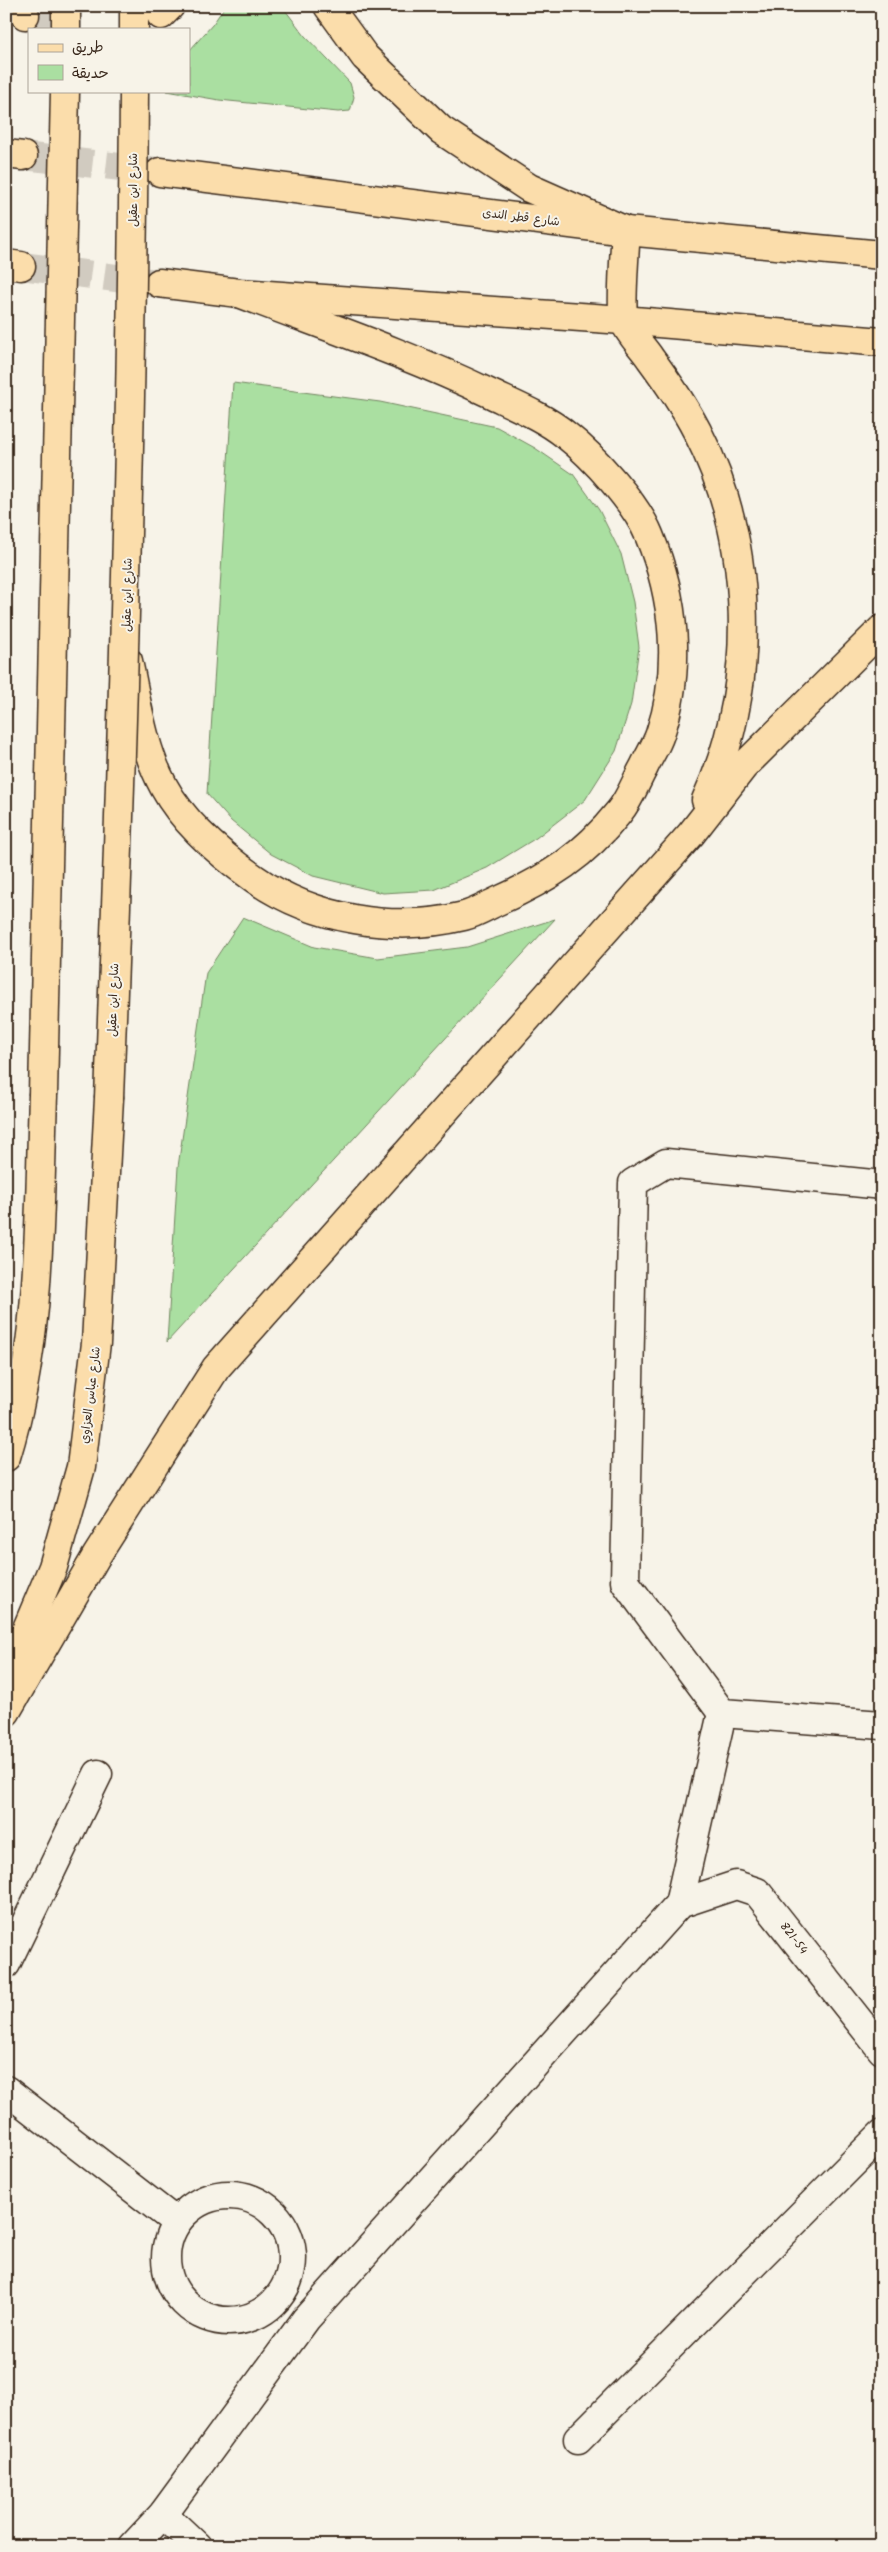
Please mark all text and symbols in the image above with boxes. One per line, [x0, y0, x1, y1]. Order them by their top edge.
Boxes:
legend [28, 28, 190, 92]
text: طريق [72, 36, 104, 60]
text: حديقة [72, 62, 109, 86]
street label: شارع ابن عقيل [124, 153, 143, 227]
street label: شارع قطر الندى [481, 203, 561, 232]
street label: شارع ابن عقيل [117, 558, 138, 632]
street label: شارع ابن عقيل [103, 963, 124, 1037]
street label: شارع عباس العزاوي [75, 1345, 106, 1445]
street label: 821-54 [775, 1918, 813, 1959]

